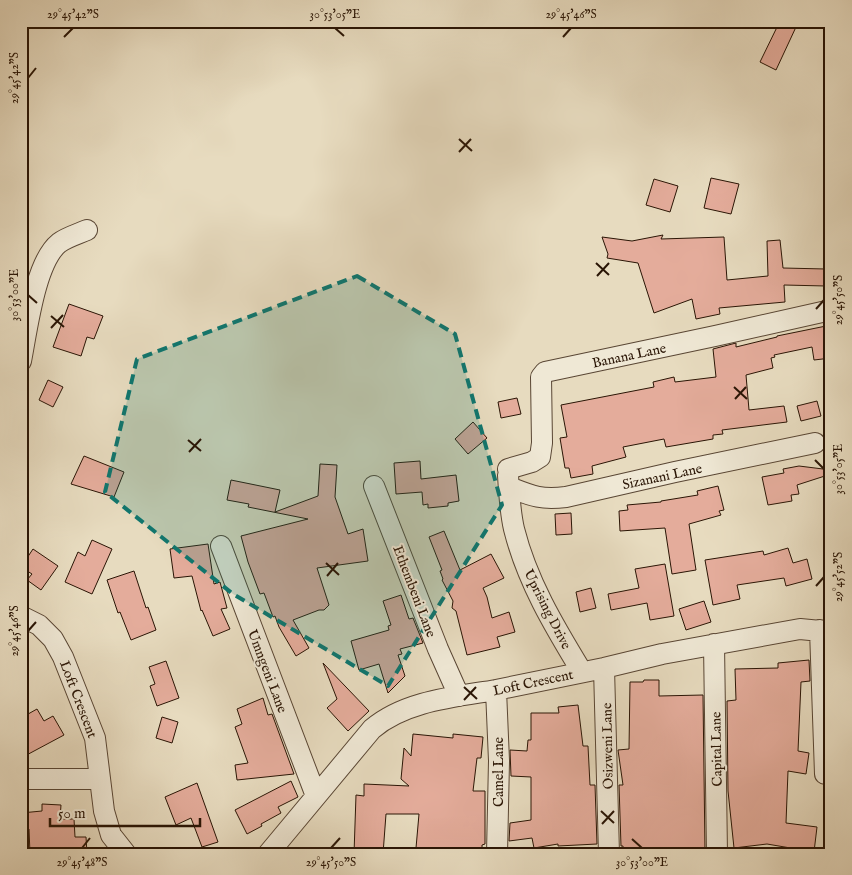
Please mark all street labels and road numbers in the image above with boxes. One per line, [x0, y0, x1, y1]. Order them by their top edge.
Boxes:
street label: Banana Lane [591, 339, 668, 373]
street label: Sizanani Lane [621, 460, 704, 494]
street label: Ethembeni Lane [388, 543, 440, 640]
street label: Uprising Drive [519, 566, 575, 653]
street label: Umngeni Lane [243, 627, 291, 716]
street label: Loft Crescent [55, 658, 101, 741]
street label: Loft Crescent [491, 666, 575, 700]
street label: Osizweni Lane [598, 702, 618, 789]
street label: Capital Lane [707, 711, 727, 787]
street label: Camel Lane [490, 736, 508, 807]

